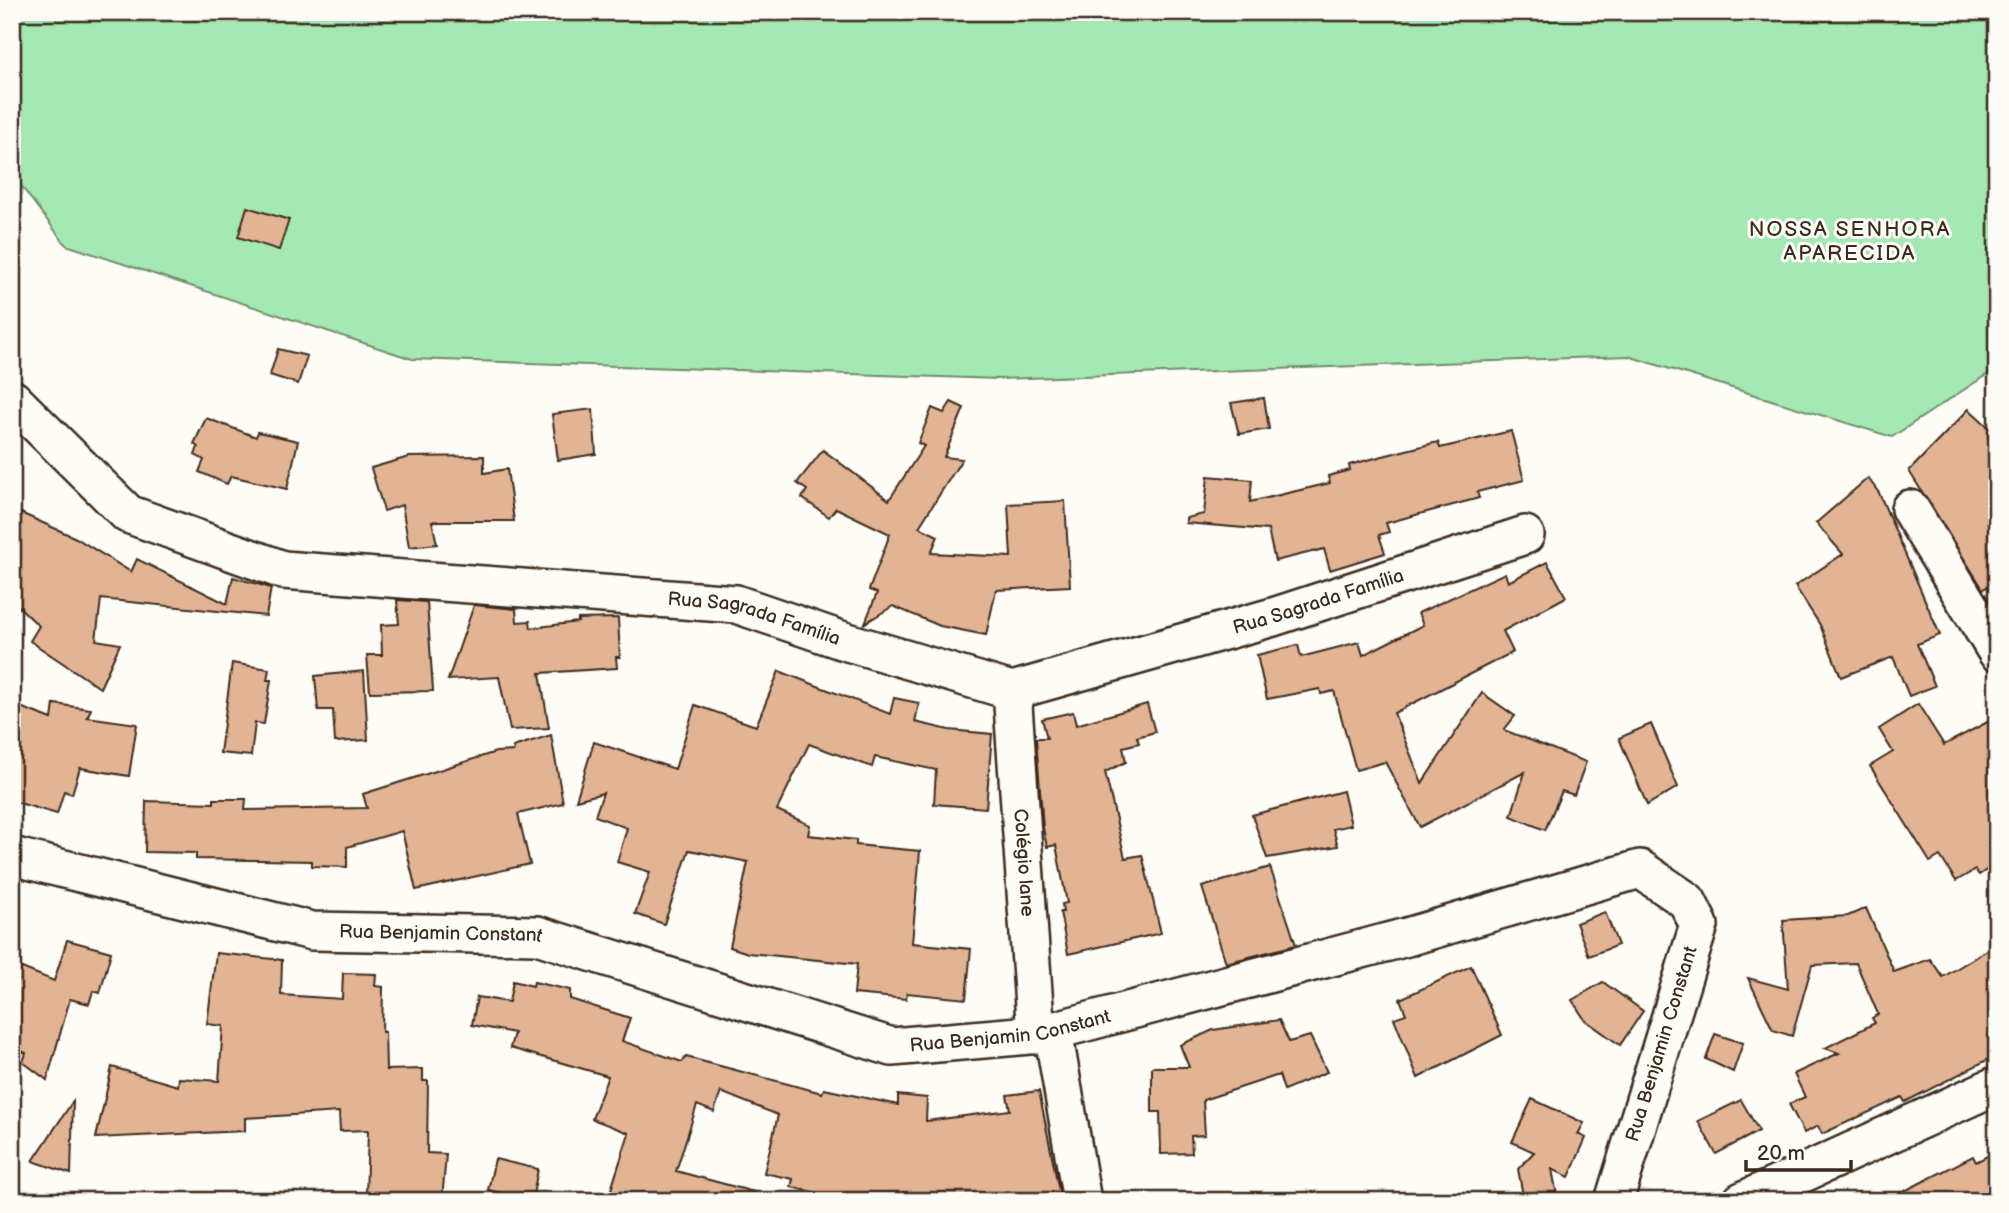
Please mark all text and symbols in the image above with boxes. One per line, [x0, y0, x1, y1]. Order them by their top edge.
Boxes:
district label: NOSSA SENHORA APARECIDA [1749, 217, 1951, 266]
street label: Rua Sagrada Família [1230, 564, 1407, 639]
street label: Rua Sagrada Família [667, 587, 843, 650]
street label: Colégio lane [1009, 808, 1039, 917]
street label: Rua Benjamin Constant [339, 920, 546, 948]
street label: Rua Benjamin Constant [1621, 943, 1703, 1145]
street label: Rua Benjamin Constant [909, 1004, 1113, 1057]
scale bar [1746, 1129, 1852, 1173]
text: 20 m [1757, 1141, 1805, 1166]

